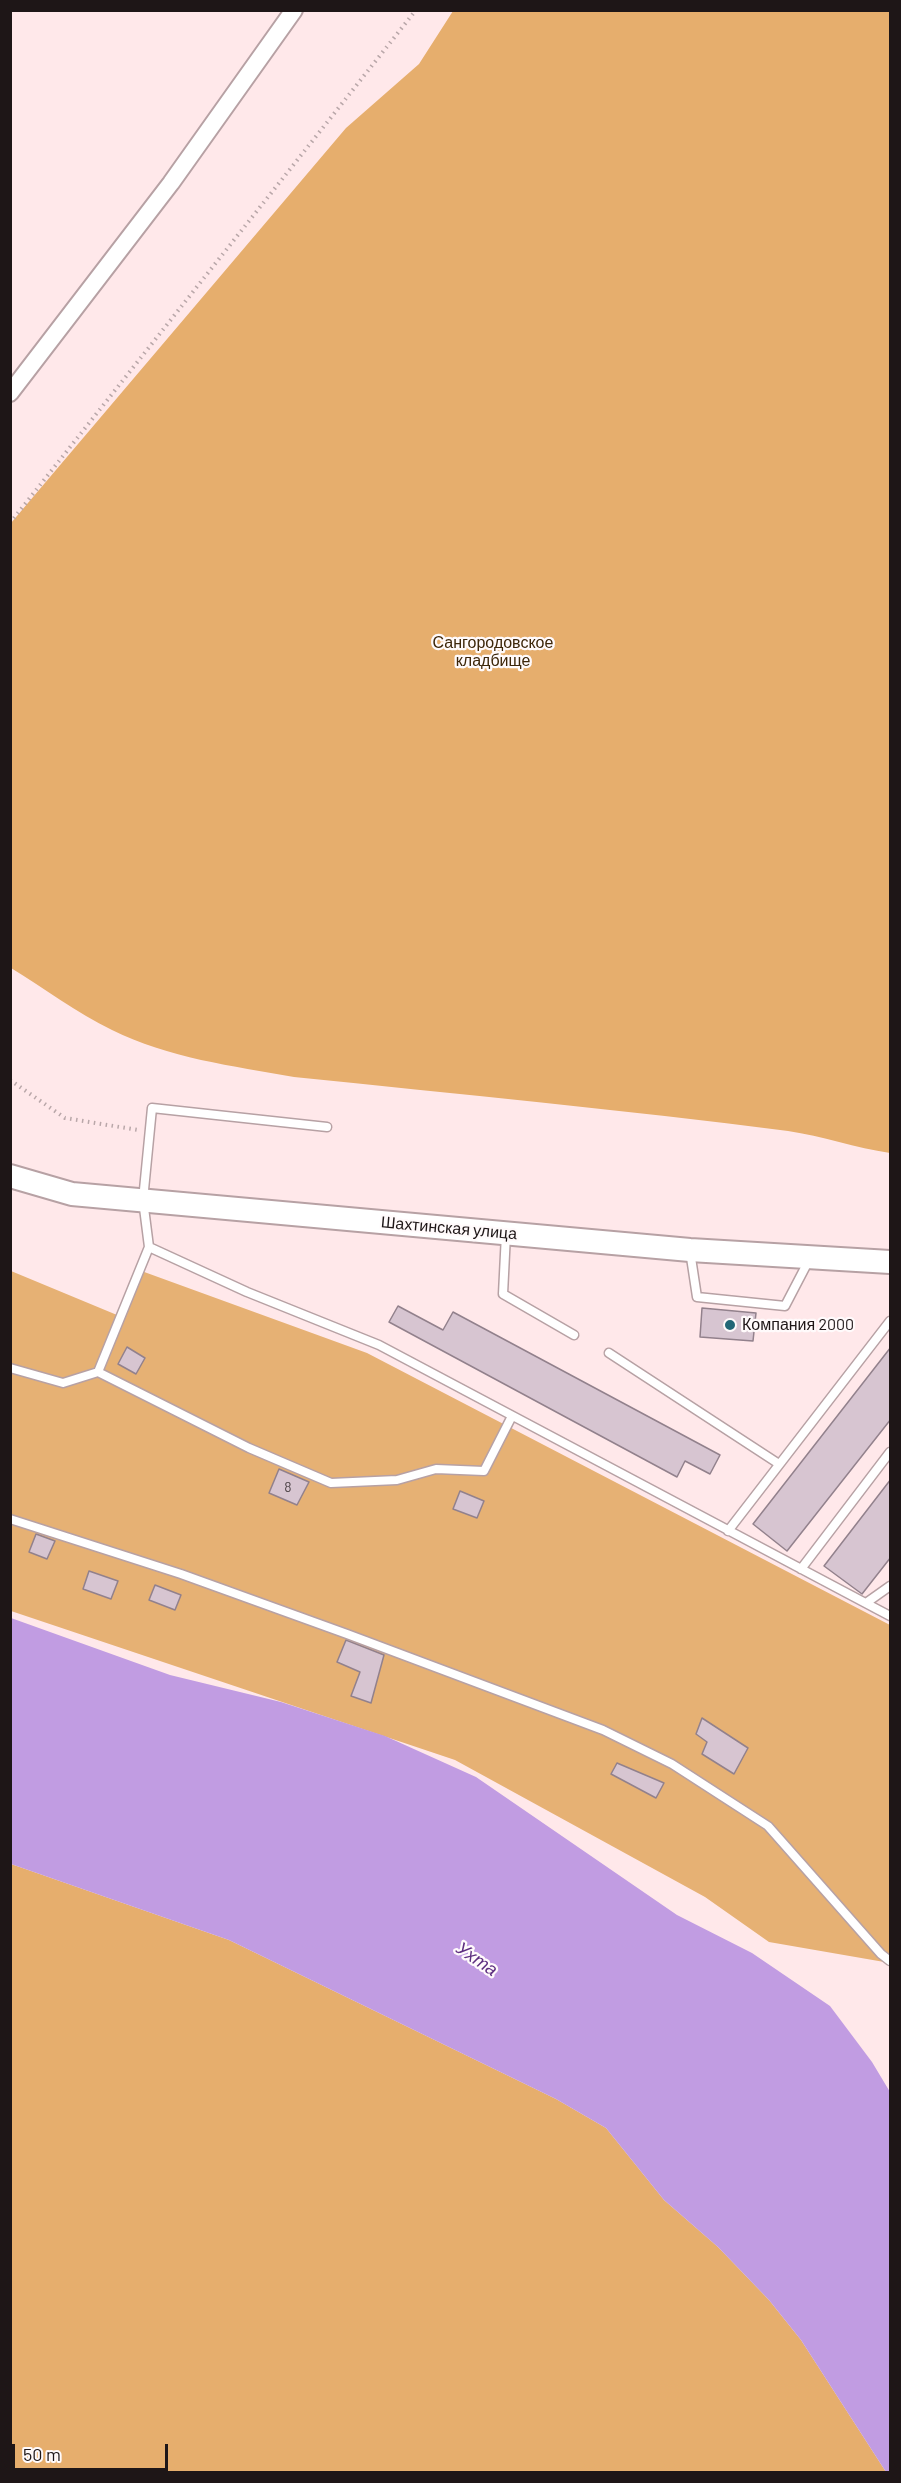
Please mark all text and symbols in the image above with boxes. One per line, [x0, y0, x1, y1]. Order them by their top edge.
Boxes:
park label: Сангородовское кладбище [433, 633, 553, 671]
street label: Шахтинская улица [380, 1212, 518, 1244]
place label: Компания 2000 [742, 1315, 854, 1335]
marker: Компания 2000 [723, 1318, 737, 1332]
house number: 8 [284, 1479, 292, 1495]
water label: Ухта [452, 1937, 502, 1981]
scale bar [15, 2432, 171, 2470]
text: 50 m [23, 2443, 61, 2465]

